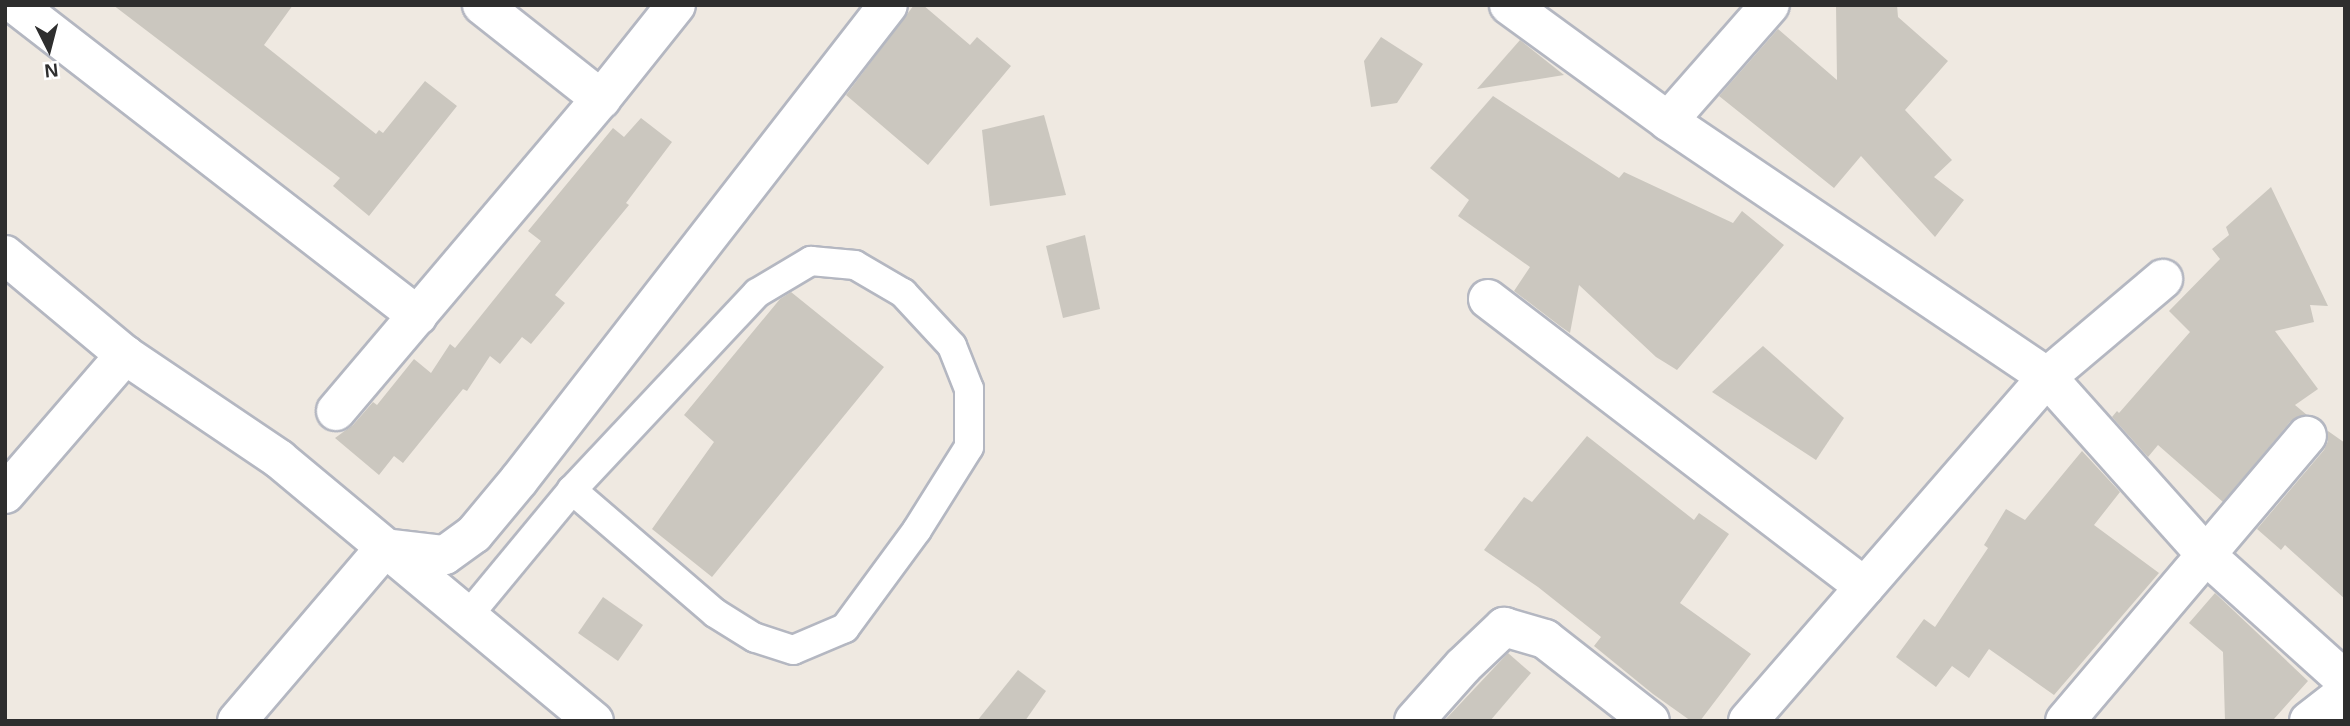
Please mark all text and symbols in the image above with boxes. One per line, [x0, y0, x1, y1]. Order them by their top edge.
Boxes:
north arrow [14, 14, 84, 84]
text: N [43, 59, 59, 82]

